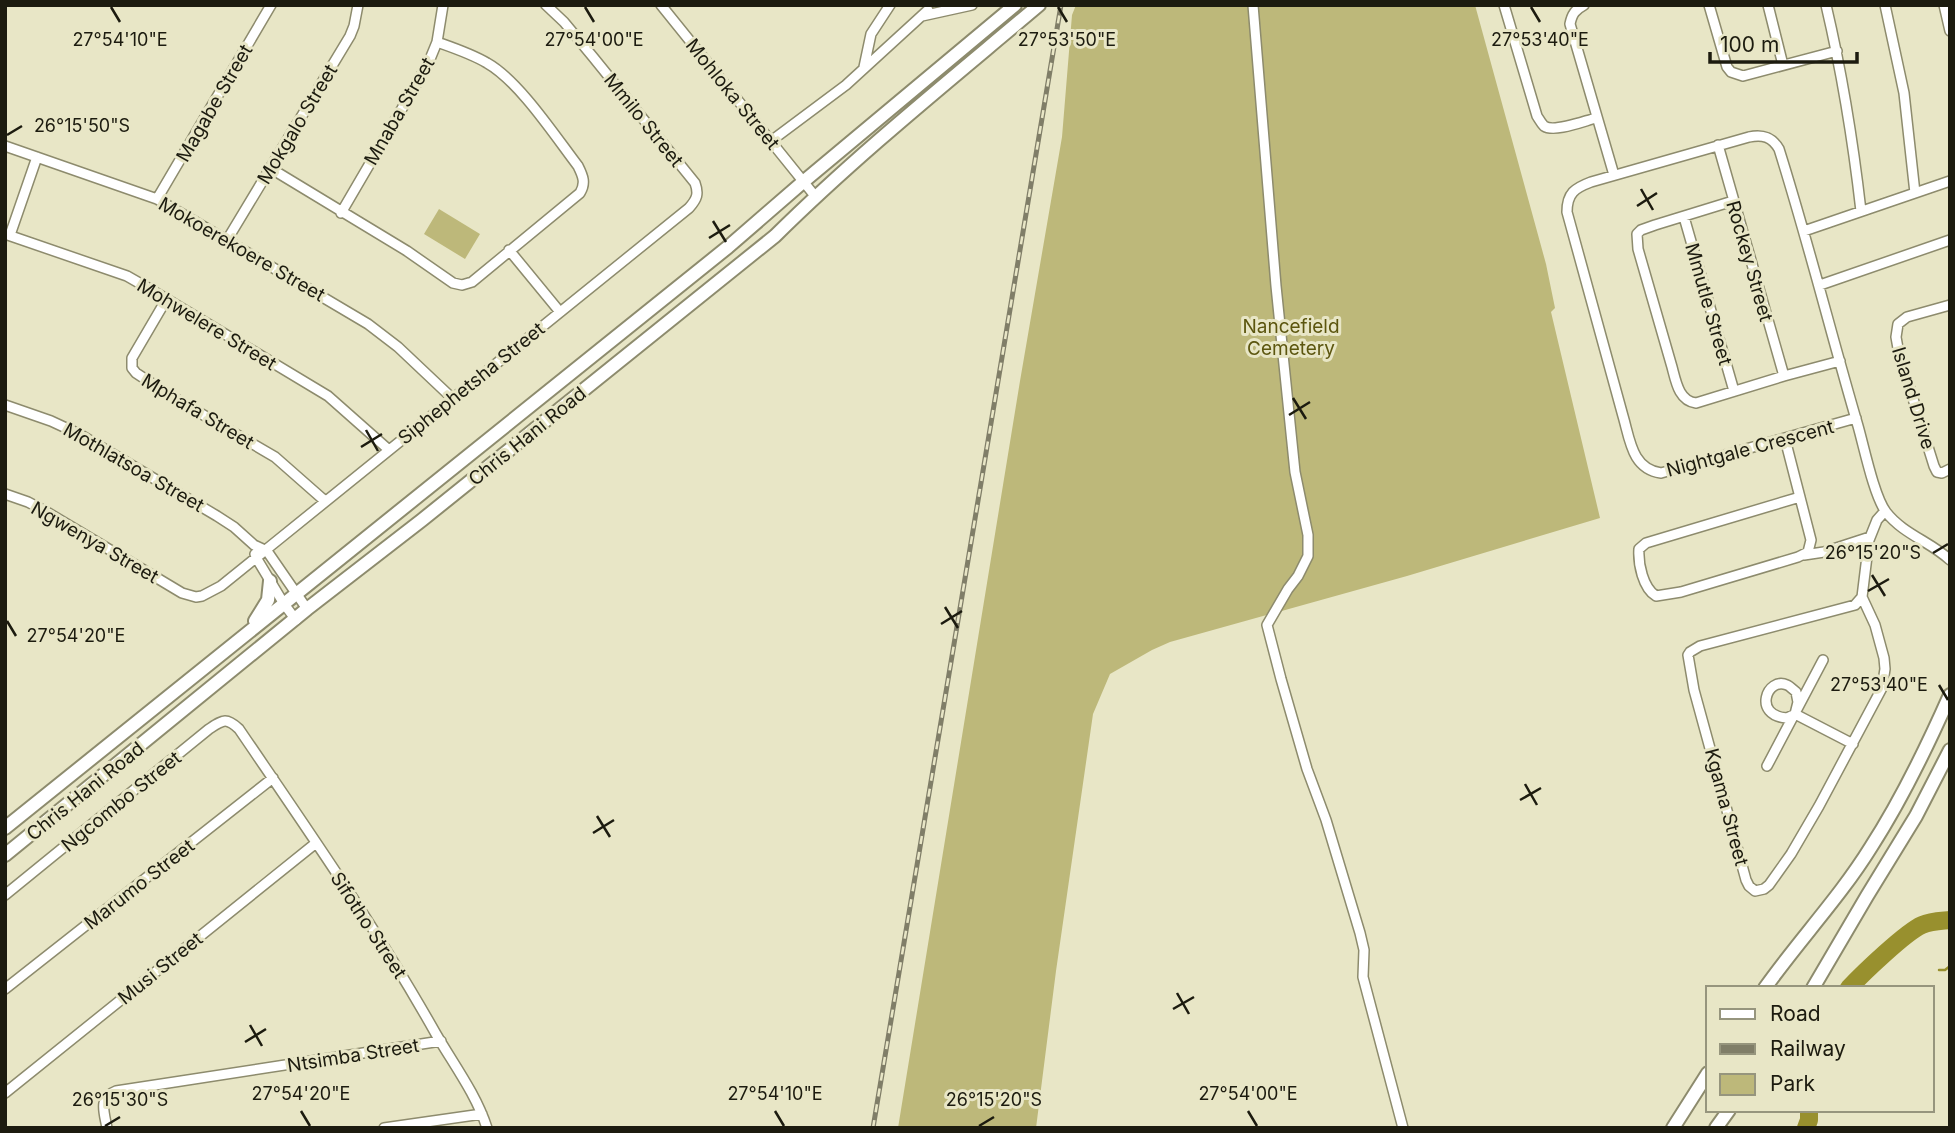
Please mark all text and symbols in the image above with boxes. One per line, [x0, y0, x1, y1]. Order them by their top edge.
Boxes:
scale bar [1710, 21, 1857, 65]
text: 27°54'10"E [72, 29, 168, 50]
text: 27°54'00"E [544, 29, 644, 50]
text: 27°53'50"E [1018, 29, 1116, 50]
text: 27°53'40"E [1491, 29, 1589, 50]
text: 100 m [1720, 32, 1779, 57]
street label: Mohloka Street [681, 34, 784, 154]
street label: Magabe Street [172, 40, 257, 166]
street label: Mnaba Street [359, 53, 440, 169]
street label: Mokgalo Street [253, 60, 342, 188]
street label: Mmilo Street [599, 69, 688, 172]
text: 26°15'50"S [34, 115, 130, 136]
street label: Mokoerekoere Street [154, 192, 329, 306]
street label: Rockey Street [1721, 198, 1778, 324]
street label: Mmutle Street [1680, 240, 1737, 368]
street label: Mohwelere Street [133, 274, 281, 375]
park label: Nancefield Cemetery [1242, 315, 1340, 360]
street label: Siphephetsha Street [394, 317, 549, 449]
street label: Island Drive [1887, 344, 1940, 452]
street label: Mphafa Street [137, 369, 258, 454]
street label: Chris Hani Road [464, 382, 591, 491]
street label: Nightgale Crescent [1664, 415, 1836, 482]
street label: Mothlatsoa Street [59, 418, 208, 517]
street label: Ngwenya Street [27, 497, 163, 588]
text: 26°15'20"S [1825, 542, 1921, 563]
text: 27°54'20"E [27, 625, 125, 646]
text: 27°53'40"E [1830, 674, 1928, 695]
street label: Chris Hani Road [22, 737, 149, 846]
street label: Ngcombo Street [57, 746, 186, 857]
street label: Kgama Street [1700, 746, 1753, 868]
street label: Marumo Street [80, 834, 199, 934]
street label: Sifotho Street [326, 868, 412, 983]
street label: Musi Street [113, 927, 207, 1009]
legend [1706, 986, 1934, 1112]
text: Road [1770, 1001, 1821, 1026]
street label: Ntsimba Street [285, 1034, 421, 1077]
text: Railway [1770, 1036, 1846, 1061]
text: Park [1770, 1071, 1815, 1096]
text: 27°54'20"E [252, 1083, 350, 1104]
text: 27°54'10"E [727, 1083, 823, 1104]
text: 27°54'00"E [1198, 1083, 1298, 1104]
text: 26°15'30"S [72, 1089, 168, 1110]
text: 26°15'20"S [946, 1089, 1042, 1110]

